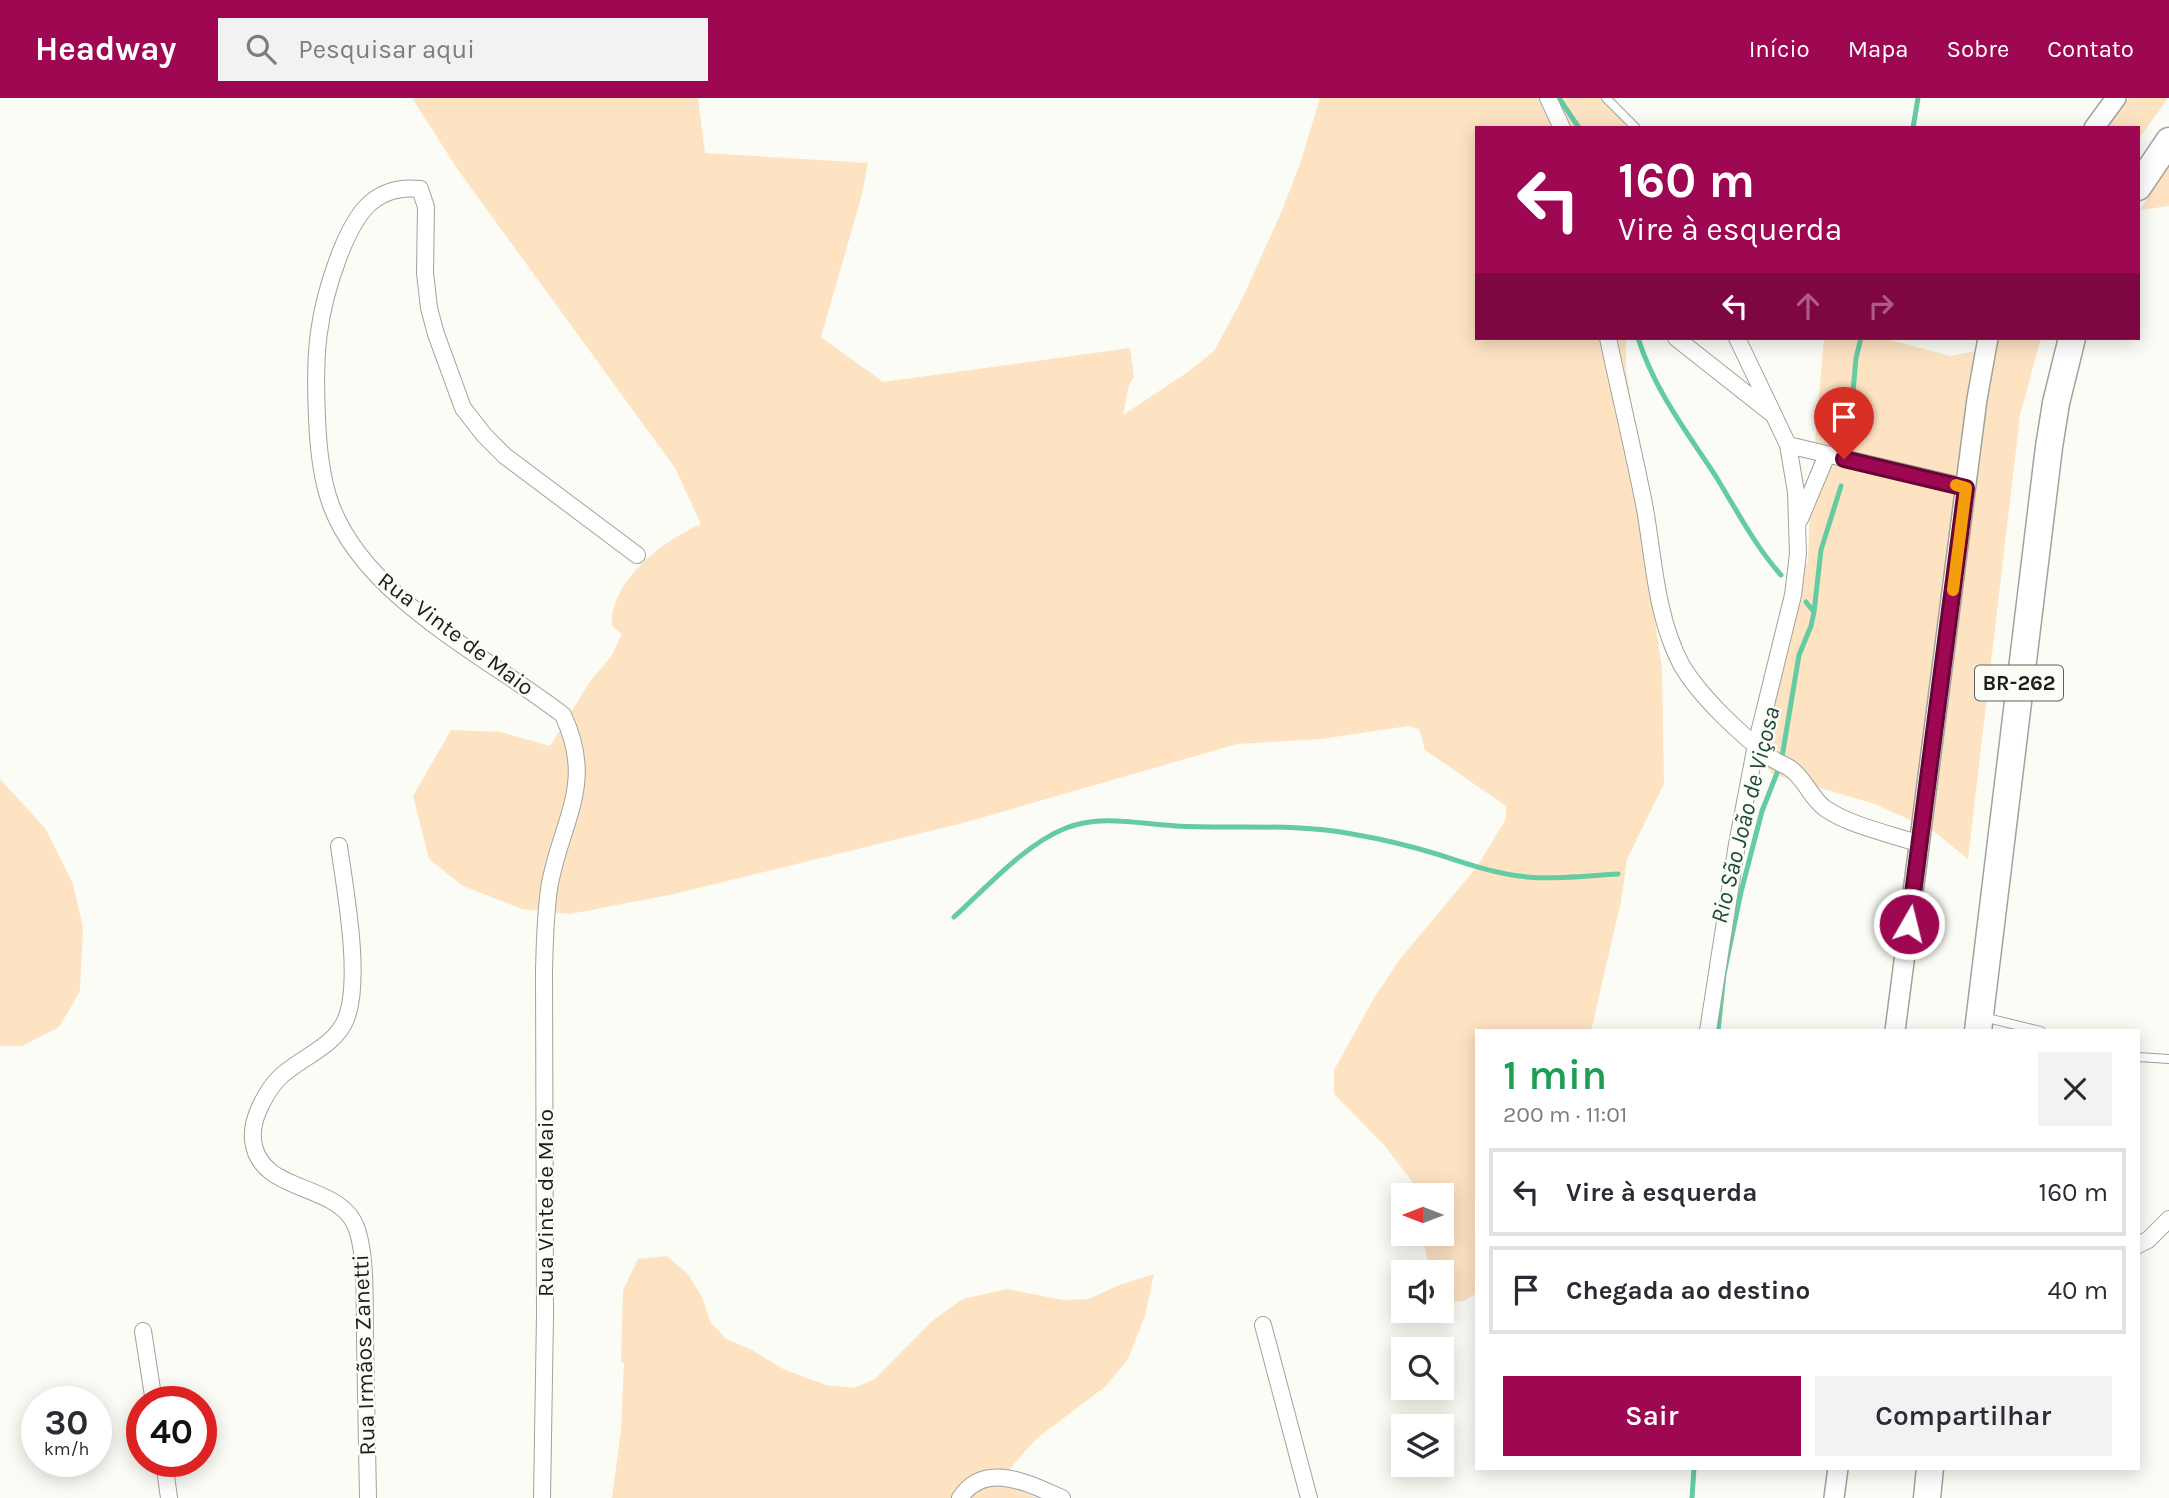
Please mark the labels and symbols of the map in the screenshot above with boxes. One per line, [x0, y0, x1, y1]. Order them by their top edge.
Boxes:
pin [1814, 387, 1874, 459]
street label: Rua Vinte de Maio [373, 567, 539, 701]
road number: BR-262 [1975, 666, 2063, 700]
water label: Rio São João de Viçosa [1705, 704, 1785, 926]
position arrow [1872, 887, 1946, 961]
street label: Rua Vinte de Maio [532, 1109, 559, 1297]
north arrow [1391, 1183, 1454, 1246]
street label: Rua Irmãos Zanetti [347, 1254, 381, 1456]
speed limit sign: 40 [126, 1386, 217, 1477]

